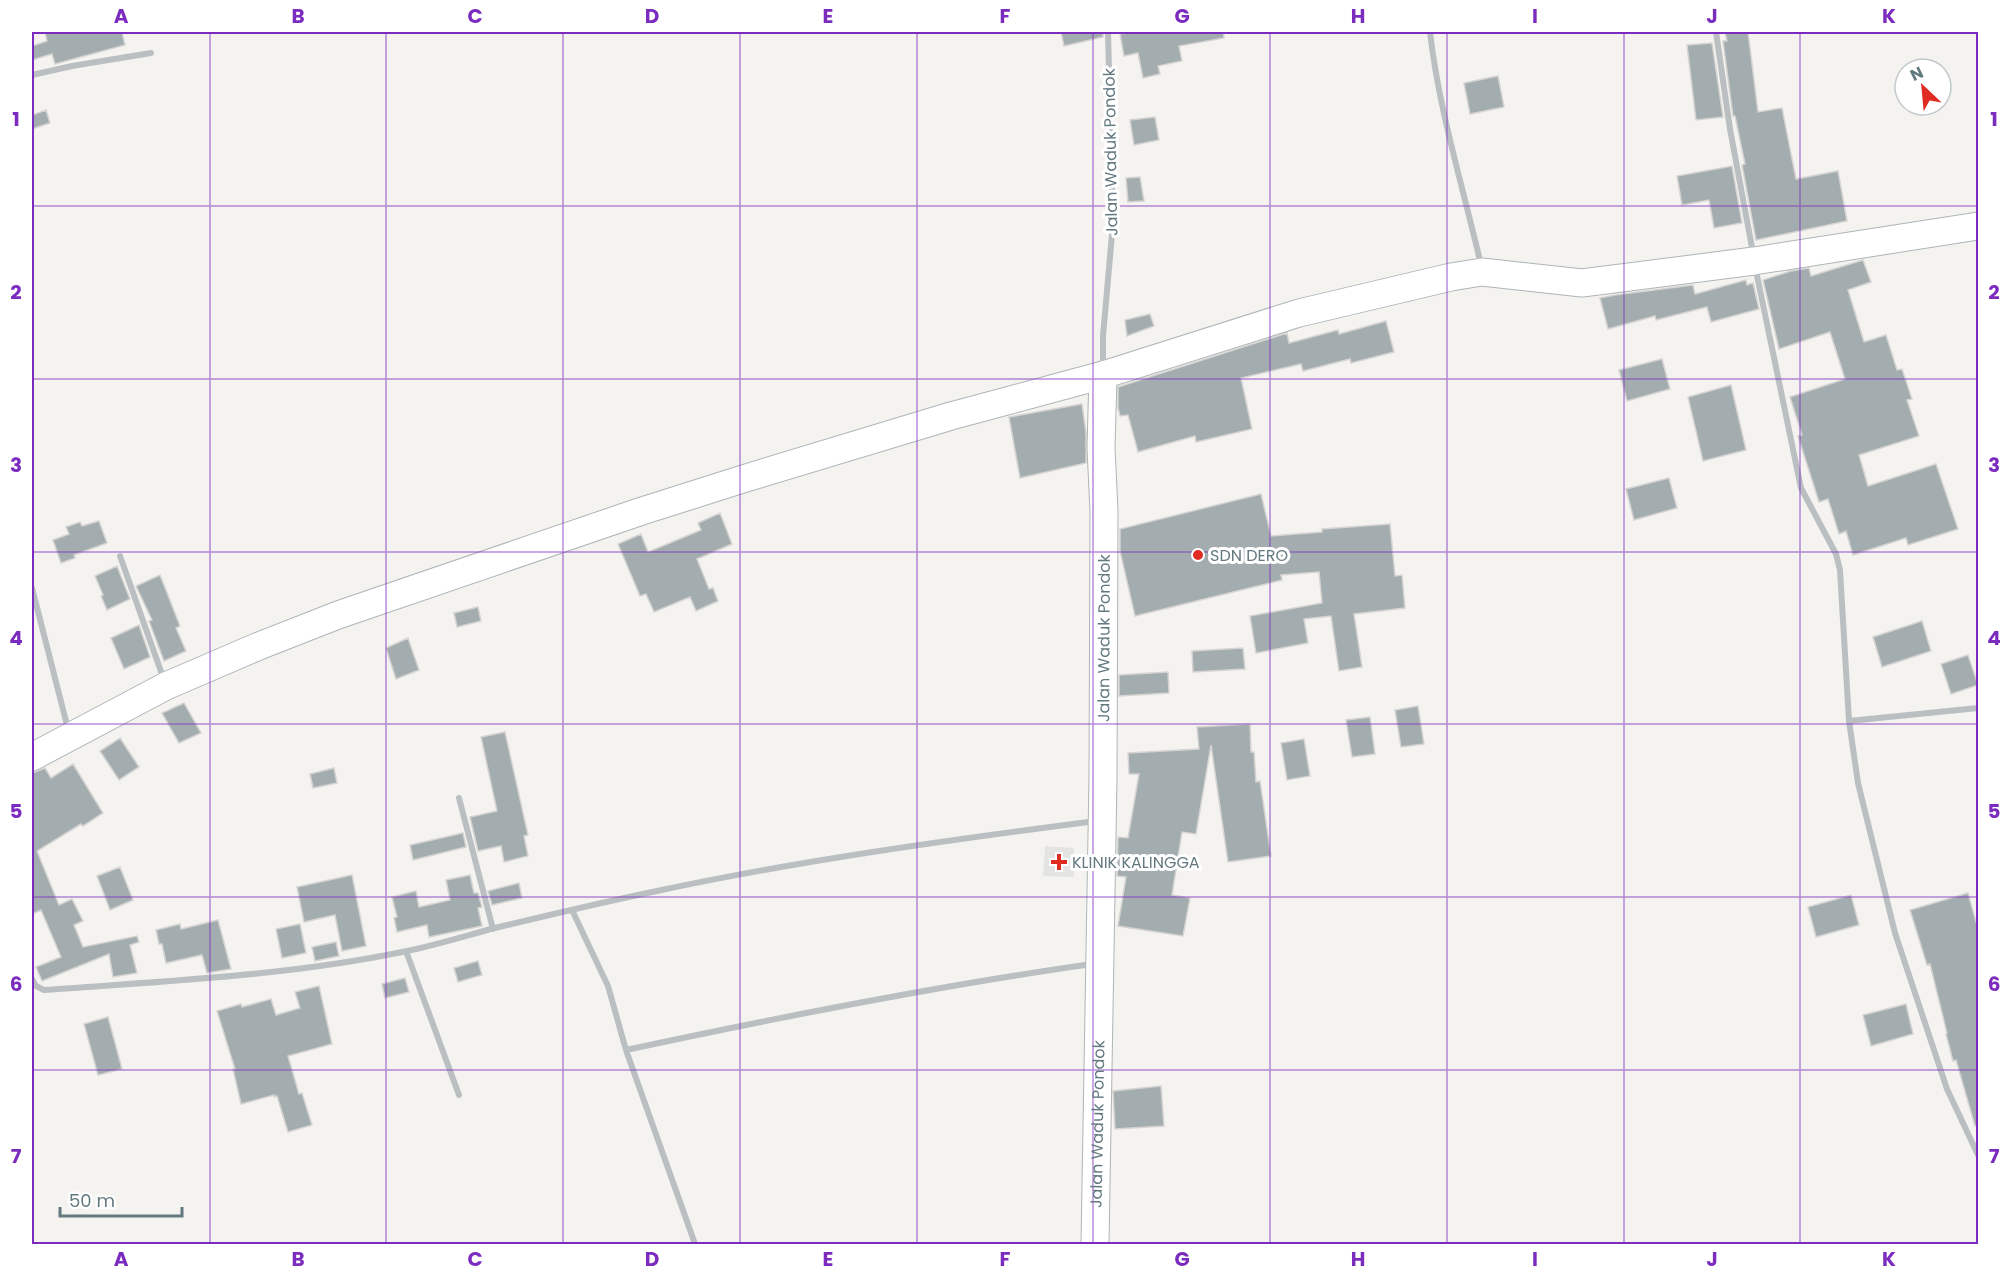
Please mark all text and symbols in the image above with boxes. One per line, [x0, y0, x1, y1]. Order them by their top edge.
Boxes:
text: A [114, 2, 129, 30]
text: B [291, 2, 305, 30]
text: C [467, 2, 483, 30]
text: D [645, 2, 659, 30]
text: E [823, 2, 833, 30]
text: F [1000, 2, 1011, 30]
text: G [1174, 2, 1190, 30]
text: H [1351, 2, 1365, 30]
text: I [1532, 2, 1538, 30]
text: J [1706, 2, 1718, 30]
text: K [1882, 2, 1896, 30]
north arrow [1893, 57, 1953, 117]
text: N [1906, 61, 1927, 87]
street label: Jalan Waduk Pondok [1098, 67, 1123, 236]
text: 1 [12, 105, 20, 133]
text: 1 [1990, 105, 1998, 133]
text: 2 [10, 278, 22, 306]
text: 2 [1988, 278, 2000, 306]
text: 3 [10, 451, 22, 479]
text: 3 [1988, 451, 2000, 479]
place label: SDN DERO [1210, 544, 1288, 567]
marker: SDN DERO [1191, 548, 1205, 562]
street label: Jalan Waduk Pondok [1092, 553, 1116, 722]
text: 4 [9, 624, 23, 652]
text: 4 [1987, 624, 2001, 652]
text: 5 [10, 797, 23, 825]
text: 5 [1988, 797, 2001, 825]
place label: KLINIK KALINGGA [1072, 851, 1200, 874]
marker: KLINIK KALINGGA [1050, 853, 1068, 871]
text: 6 [10, 970, 22, 998]
text: 6 [1988, 970, 2000, 998]
street label: Jalan Waduk Pondok [1085, 1039, 1111, 1208]
text: 7 [11, 1142, 22, 1170]
text: 7 [1989, 1142, 2000, 1170]
scale bar [60, 1180, 182, 1218]
text: 50 m [69, 1188, 115, 1213]
text: A [114, 1245, 129, 1273]
text: B [291, 1245, 305, 1273]
text: C [467, 1245, 483, 1273]
text: D [645, 1245, 659, 1273]
text: E [823, 1245, 833, 1273]
text: F [1000, 1245, 1011, 1273]
text: G [1174, 1245, 1190, 1273]
text: H [1351, 1245, 1365, 1273]
text: I [1532, 1245, 1538, 1273]
text: J [1706, 1245, 1718, 1273]
text: K [1882, 1245, 1896, 1273]

